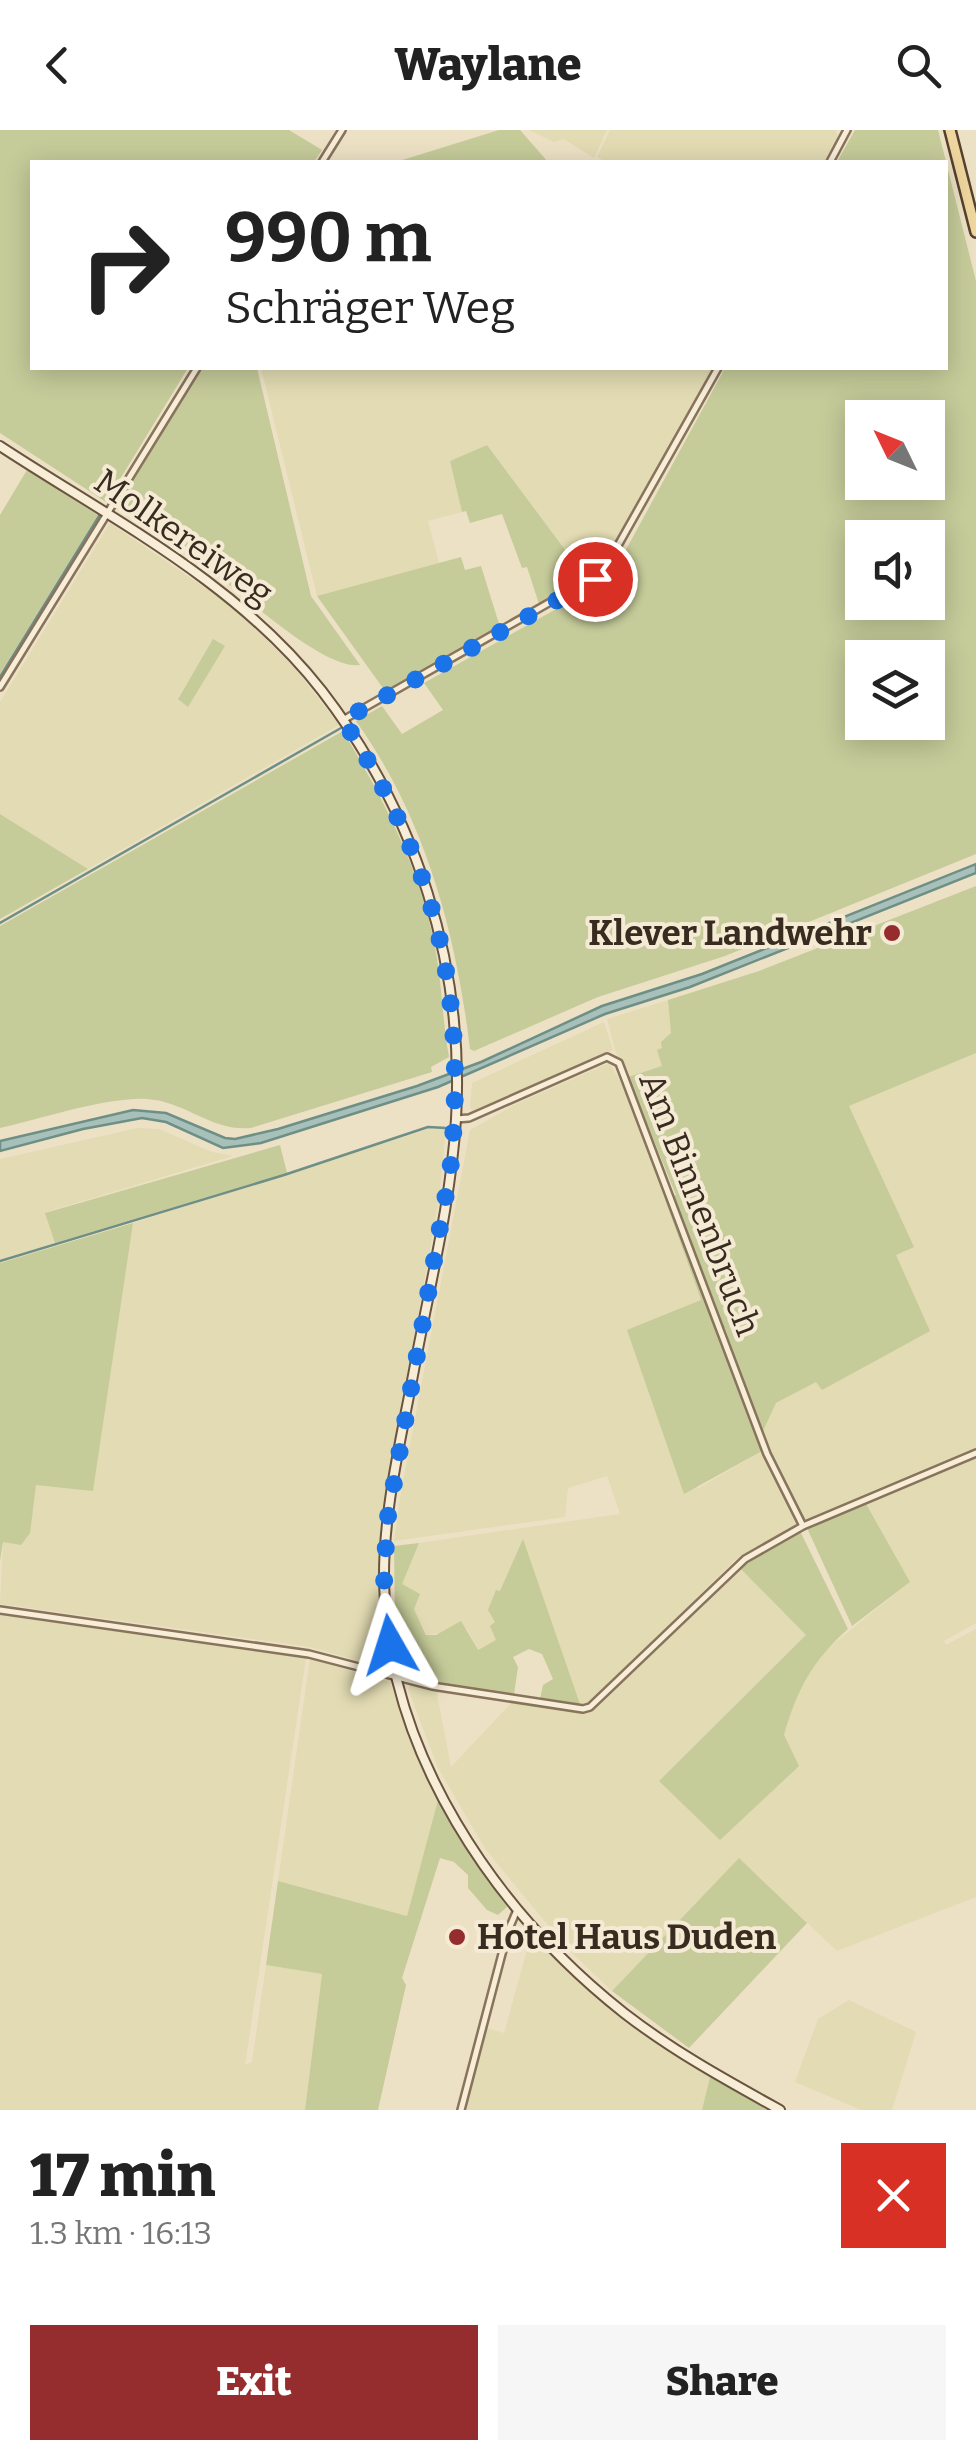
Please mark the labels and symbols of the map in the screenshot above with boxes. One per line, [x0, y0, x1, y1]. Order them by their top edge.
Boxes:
north arrow [845, 400, 945, 500]
street label: Molkereiweg [87, 460, 281, 614]
pin [553, 537, 638, 622]
place label: Klever Landwehr [588, 912, 872, 954]
marker: Klever Landwehr [881, 922, 903, 944]
street label: Am Binnenbruch [630, 1066, 770, 1342]
position arrow [338, 1593, 442, 1697]
place label: Hotel Haus Duden [477, 1916, 777, 1958]
marker: Hotel Haus Duden [446, 1926, 468, 1948]

